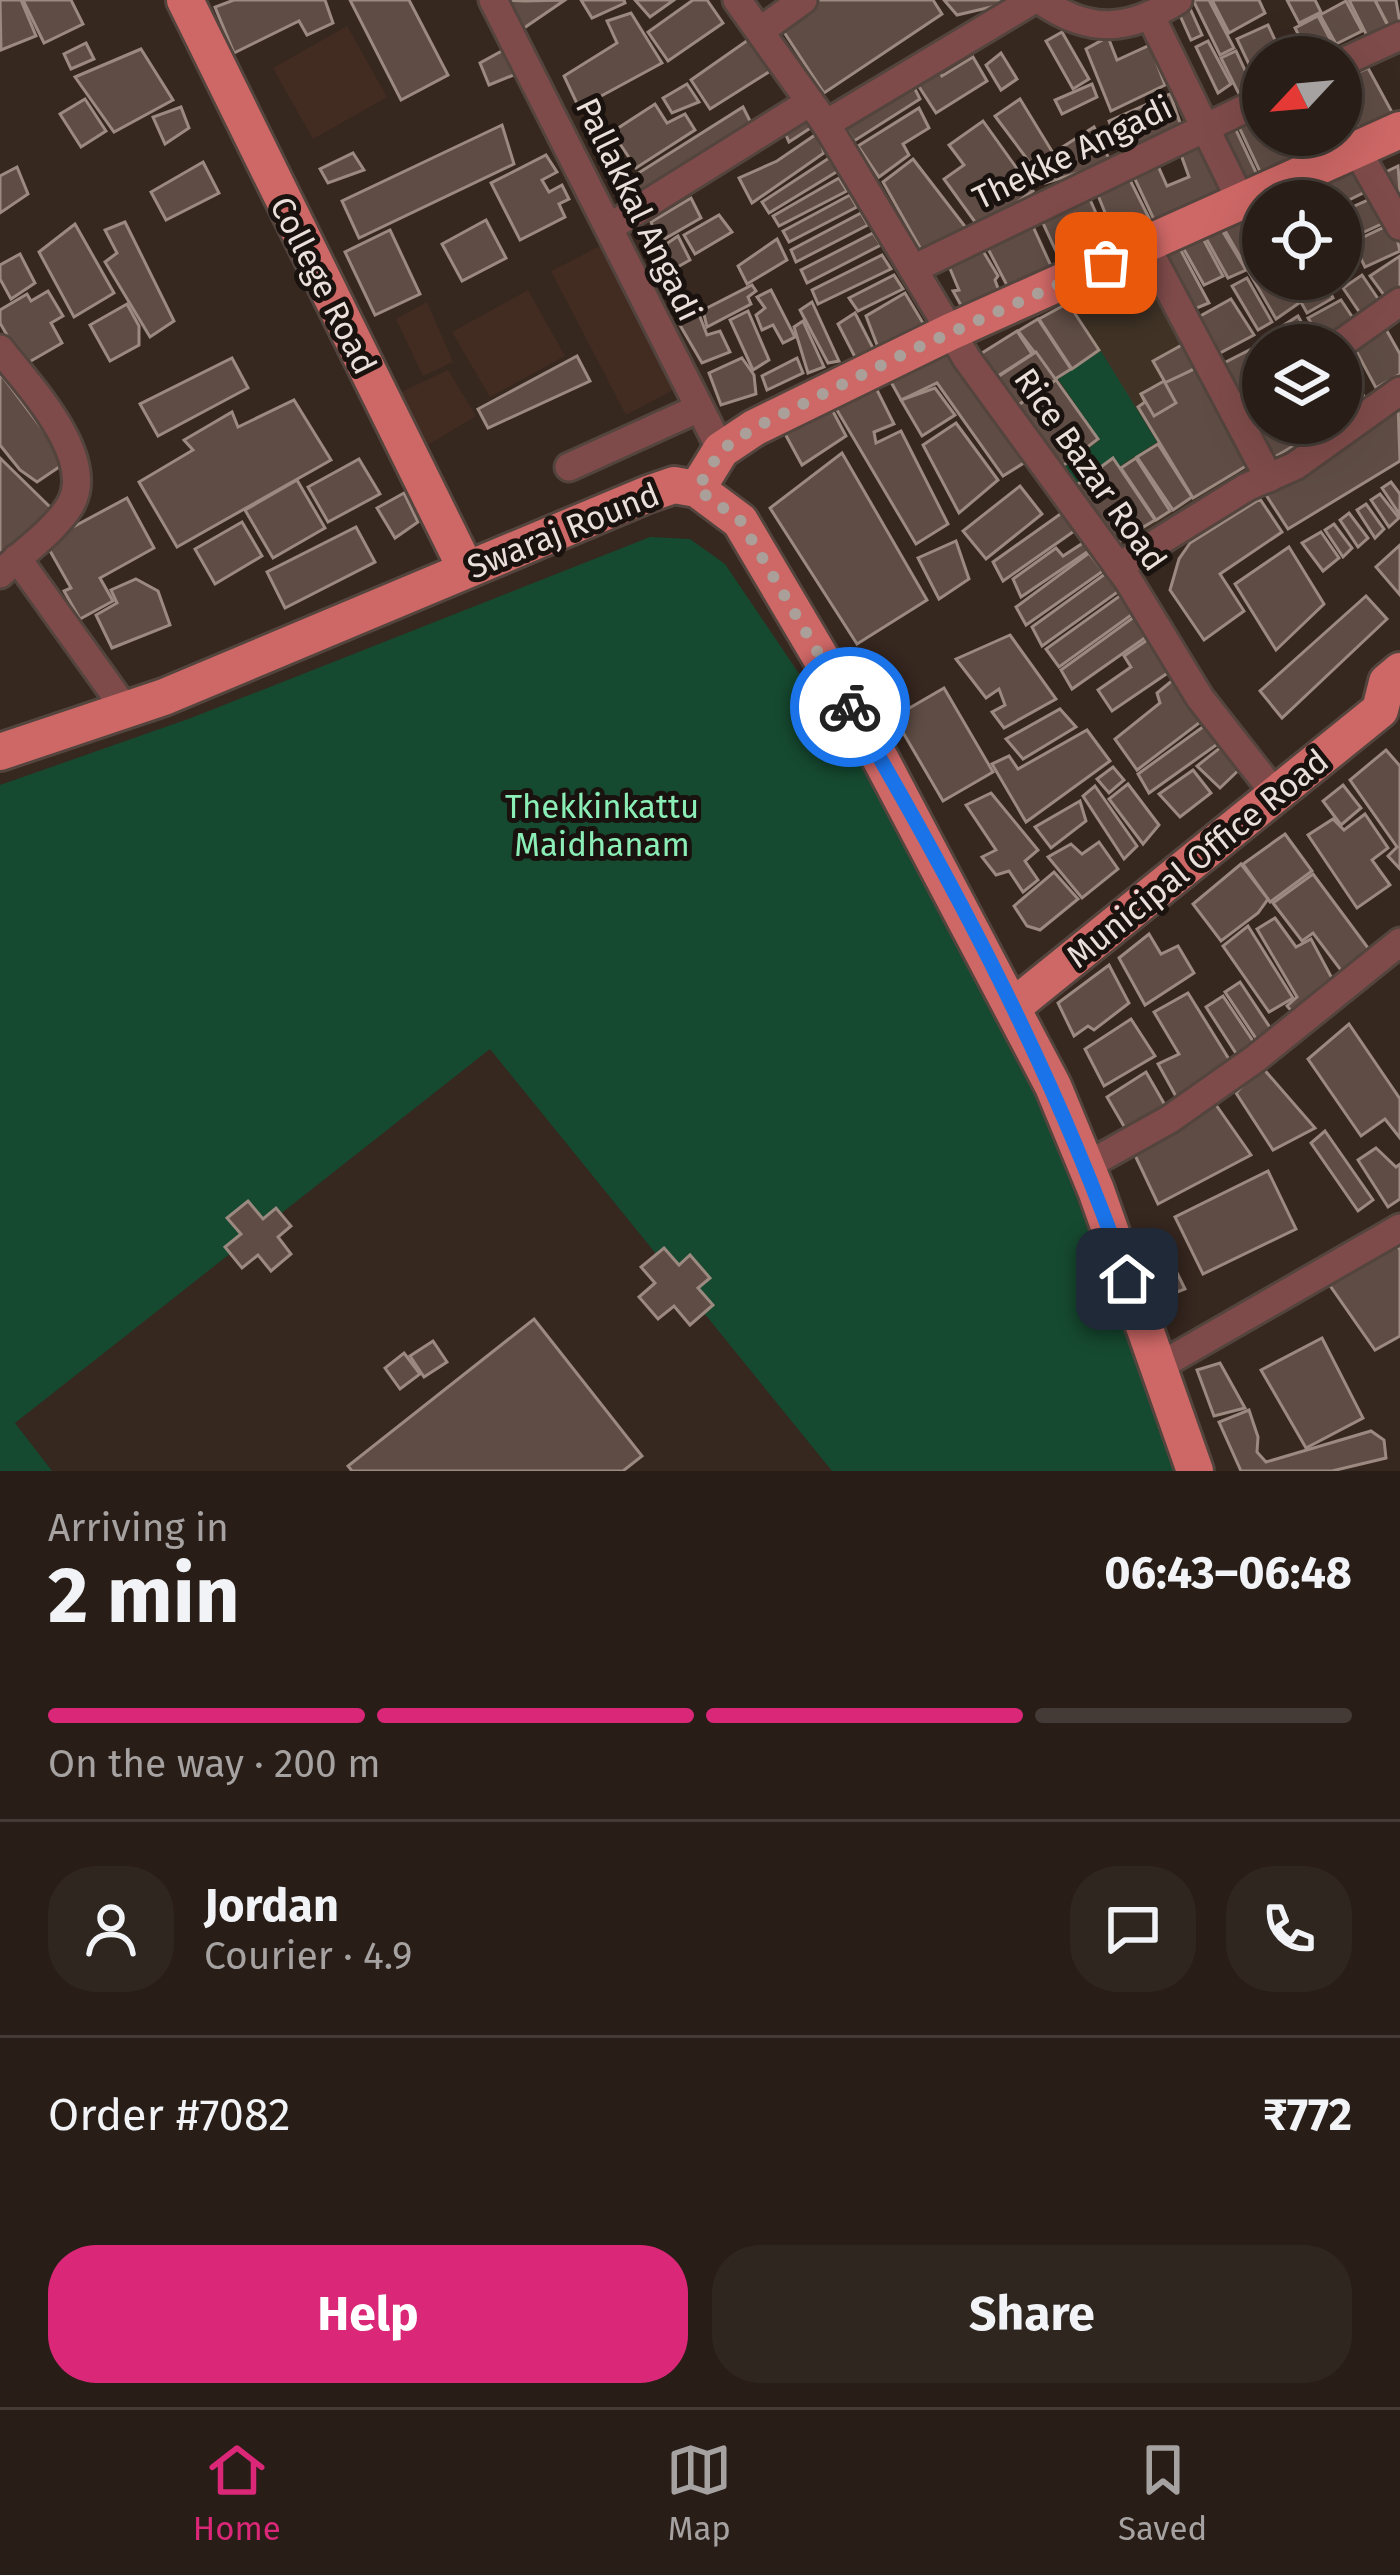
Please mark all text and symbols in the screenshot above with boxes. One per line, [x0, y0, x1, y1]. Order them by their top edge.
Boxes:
north arrow [1242, 36, 1362, 156]
map controls [1242, 36, 1362, 444]
street label: Thekke Angadi [966, 87, 1178, 218]
street label: Pallakkal Angadi [567, 91, 709, 328]
button: locate [1242, 180, 1362, 300]
street label: College Road [261, 190, 385, 381]
pin [1055, 212, 1157, 314]
icon: bag [1073, 230, 1139, 296]
button: layers [1242, 324, 1362, 444]
street label: Rice Bazar Road [1005, 360, 1175, 579]
street label: Swaraj Round [462, 474, 665, 588]
courier [790, 647, 910, 767]
icon: bike [817, 674, 883, 740]
street label: Municipal Office Road [1059, 741, 1336, 977]
park label: Thekkinkattu Maidhanam [505, 787, 699, 865]
pin [1076, 1228, 1178, 1330]
icon: home [1094, 1246, 1160, 1312]
text: Arriving in [48, 1505, 229, 1551]
text: 06:43–06:48 [1104, 1546, 1352, 1600]
text: 2 min [48, 1549, 240, 1643]
text: On the way · 200 m [48, 1741, 381, 1787]
button: person [48, 1866, 174, 1992]
button: chat [1070, 1866, 1196, 1992]
button: phone [1226, 1866, 1352, 1992]
text: Jordan [204, 1879, 339, 1933]
text: Courier · 4.9 [204, 1933, 413, 1979]
text: Order #7082 [48, 2088, 291, 2142]
text: ₹772 [1263, 2088, 1352, 2142]
button: Help [48, 2245, 688, 2383]
button: Share [712, 2245, 1352, 2383]
tab: Home [193, 2437, 281, 2549]
tab: Map [666, 2437, 732, 2549]
tab: Saved [1118, 2437, 1207, 2549]

